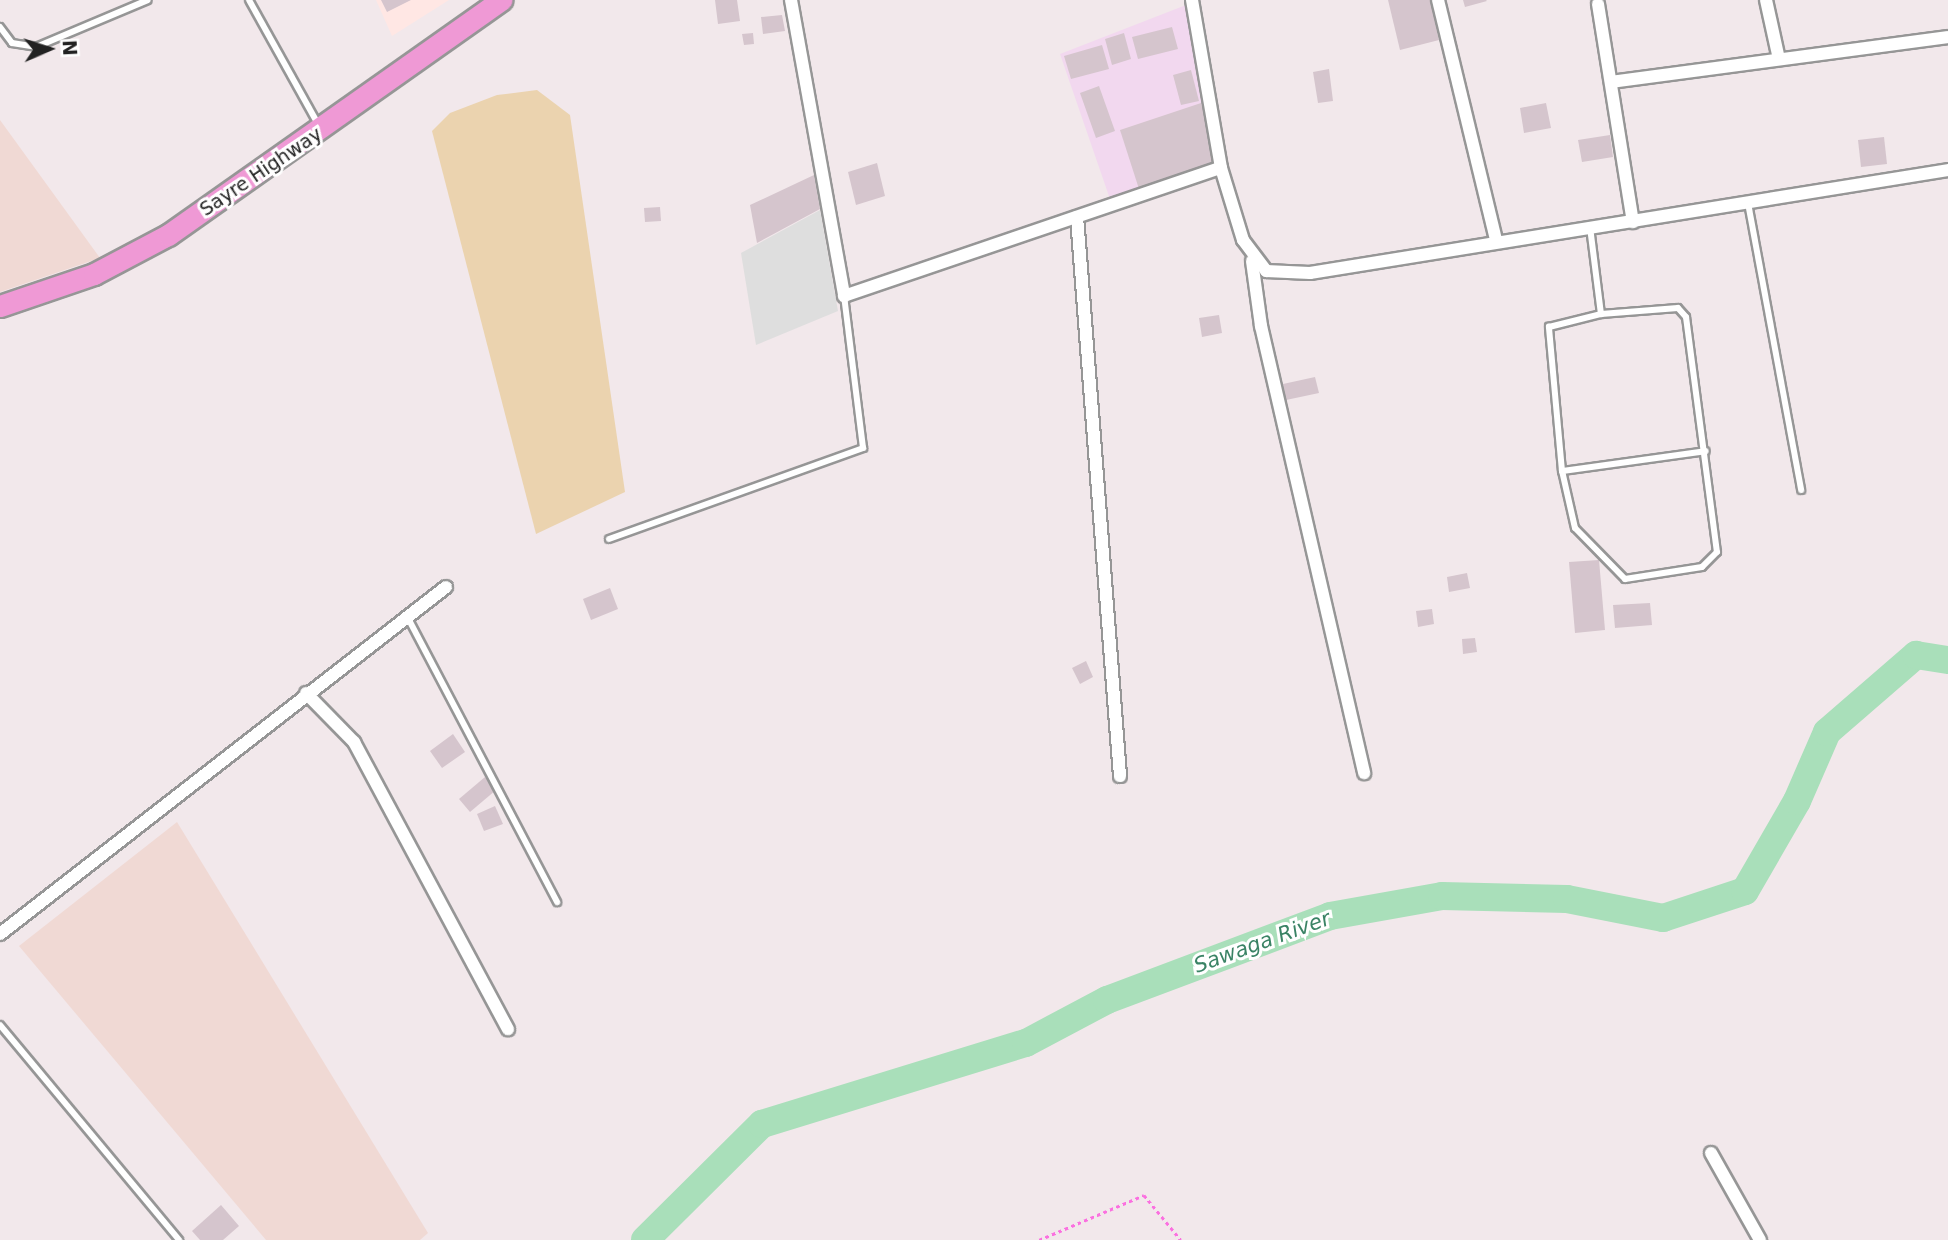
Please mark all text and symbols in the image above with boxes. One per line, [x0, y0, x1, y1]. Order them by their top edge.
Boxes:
north arrow [14, 14, 84, 84]
text: N [59, 39, 81, 56]
street label: Sayre Highway [196, 123, 326, 221]
water label: Sawaga River [1190, 906, 1334, 978]

